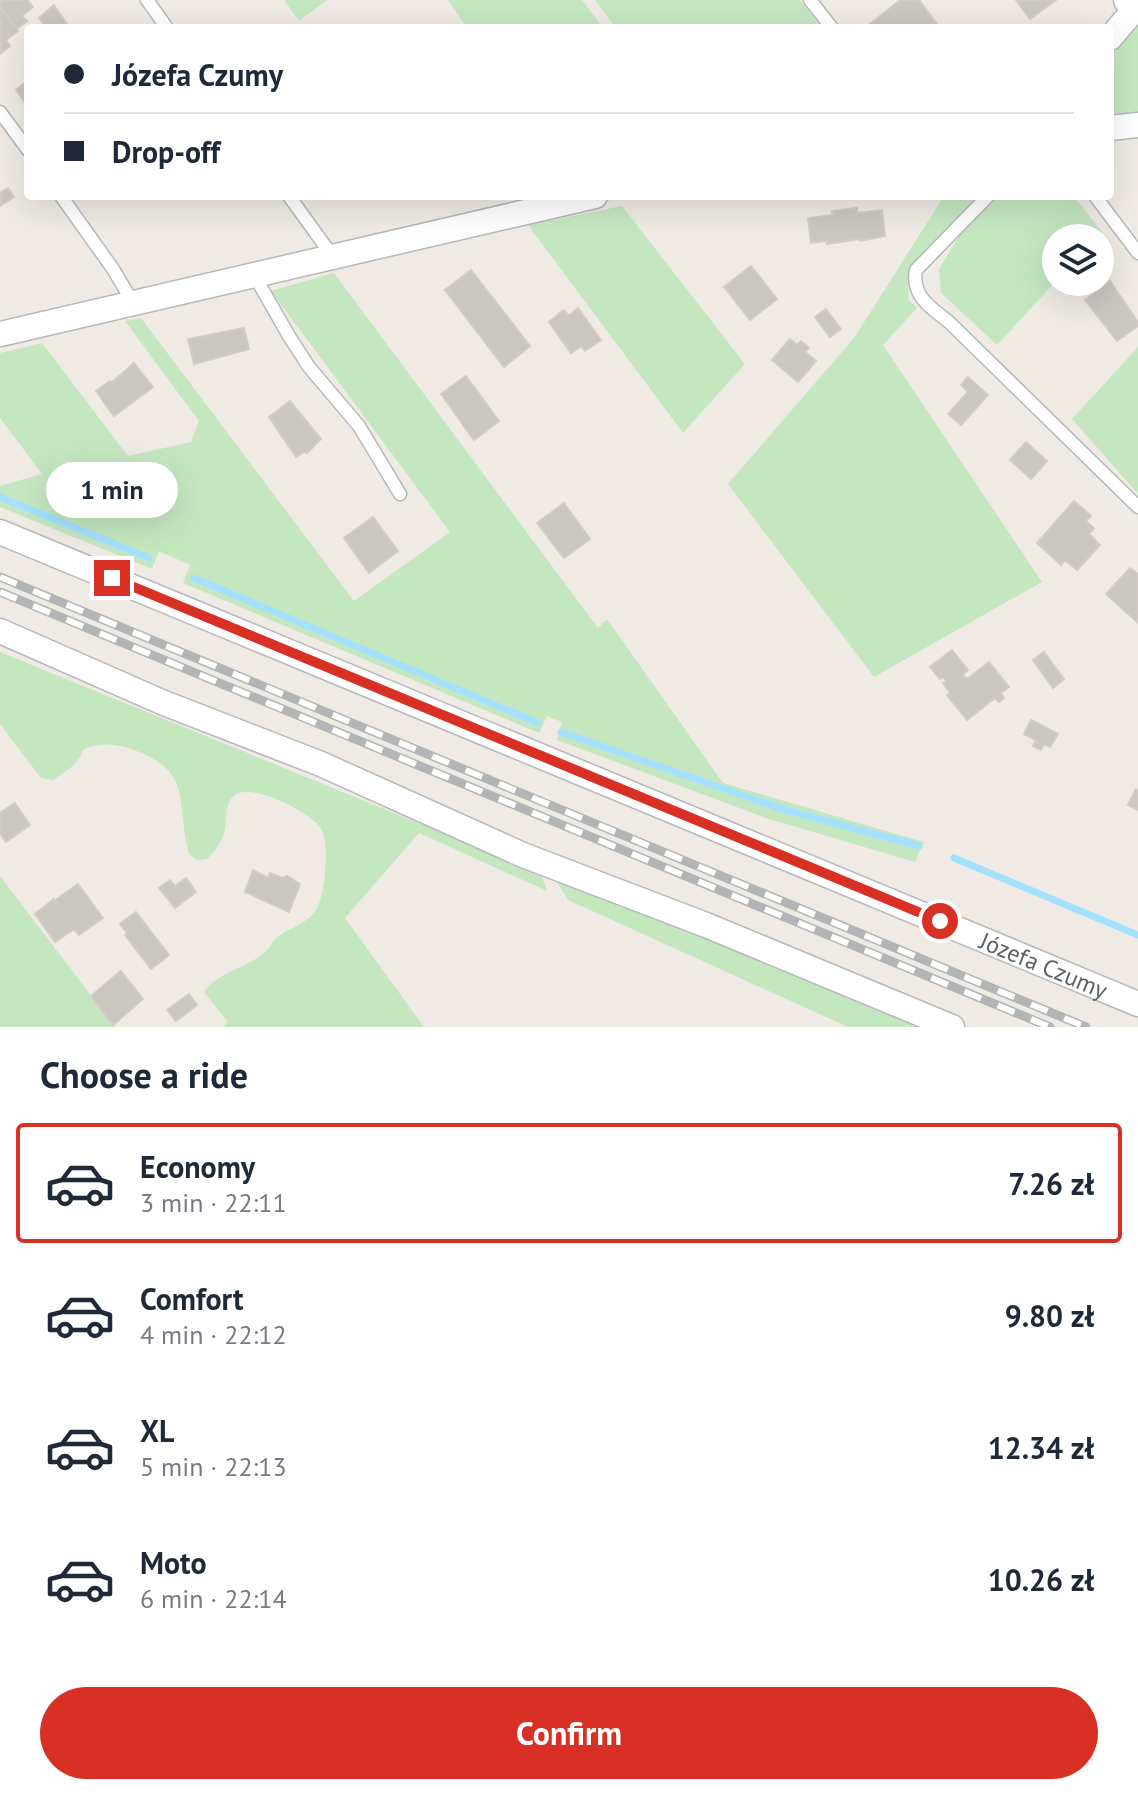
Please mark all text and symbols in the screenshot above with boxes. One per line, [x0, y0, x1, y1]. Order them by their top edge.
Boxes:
text: Józefa Czumy [112, 55, 283, 94]
text: Drop-off [112, 132, 220, 171]
map controls [1042, 224, 1114, 296]
button: layers [1042, 224, 1114, 296]
callout: 1 min [46, 462, 178, 518]
text: 1 min [80, 473, 144, 506]
route end [94, 560, 130, 596]
route start [922, 903, 958, 939]
street label: Józefa Czumy [974, 924, 1112, 1005]
text: Choose a ride [40, 1051, 248, 1098]
icon: car [44, 1147, 116, 1219]
text: Economy [140, 1147, 255, 1186]
text: 7.26 zł [1008, 1164, 1094, 1203]
text: 3 min · 22:11 [140, 1186, 287, 1219]
icon: car [44, 1279, 116, 1351]
text: Comfort [140, 1279, 243, 1318]
text: 9.80 zł [1005, 1296, 1094, 1335]
text: 4 min · 22:12 [140, 1318, 287, 1351]
icon: car [44, 1411, 116, 1483]
text: XL [140, 1411, 174, 1450]
text: 12.34 zł [988, 1428, 1094, 1467]
text: 5 min · 22:13 [140, 1450, 287, 1483]
icon: car [44, 1543, 116, 1615]
text: Moto [140, 1543, 207, 1582]
text: 10.26 zł [988, 1560, 1094, 1599]
text: 6 min · 22:14 [140, 1582, 287, 1615]
button: Confirm [40, 1687, 1098, 1779]

